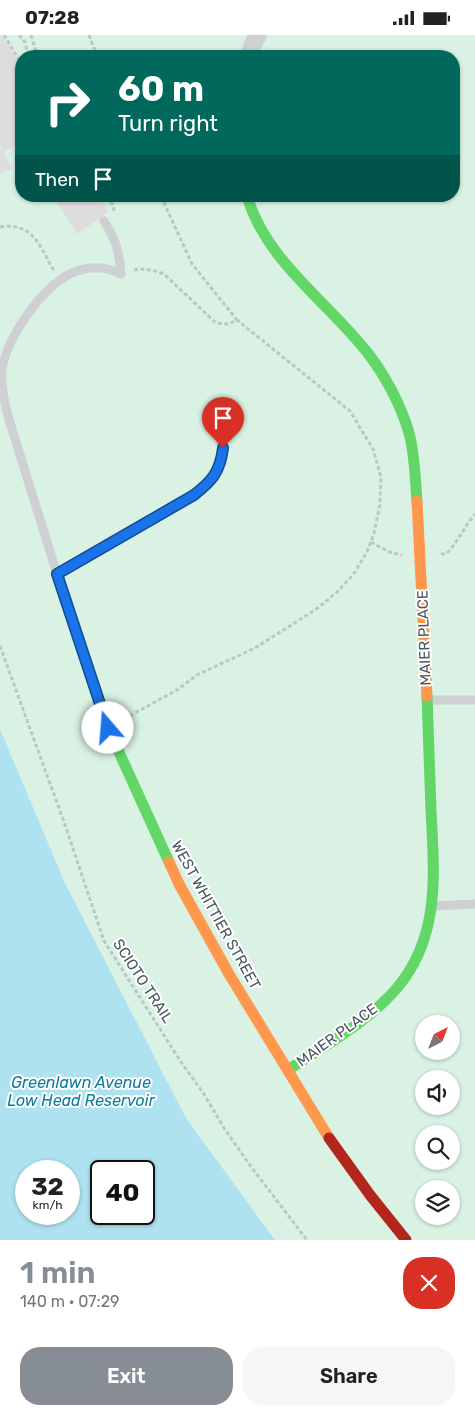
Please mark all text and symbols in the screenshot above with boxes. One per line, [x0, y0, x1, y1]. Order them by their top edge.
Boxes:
text: 07:28 [25, 6, 80, 29]
text: 60 m [118, 68, 204, 110]
icon: right [35, 70, 100, 135]
text: Turn right [118, 110, 218, 137]
icon: arrive [89, 165, 117, 193]
text: Then [35, 168, 79, 191]
pin [202, 397, 244, 448]
icon: arrive [209, 404, 237, 432]
street label: MAIER PLACE [413, 590, 435, 686]
position arrow [81, 701, 133, 753]
street label: WEST WHITTIER STREET [168, 837, 265, 993]
street label: SCIOTO TRAIL [109, 936, 177, 1027]
street label: MAIER PLACE [293, 1000, 381, 1070]
north arrow [415, 1015, 460, 1060]
map controls [415, 1015, 460, 1225]
button: sound [415, 1070, 460, 1115]
water label: Greenlawn Avenue Low Head Reservoir [7, 1073, 156, 1110]
button: search [415, 1125, 460, 1170]
speed limit sign: 40 [90, 1160, 155, 1225]
text: 32 [31, 1172, 64, 1201]
button: layers [415, 1180, 460, 1225]
text: km/h [33, 1198, 62, 1212]
text: 1 min [20, 1255, 95, 1291]
button: close [403, 1257, 455, 1309]
text: 140 m · 07:29 [20, 1292, 120, 1311]
button: Exit [20, 1347, 233, 1405]
button: Share [243, 1347, 455, 1405]

